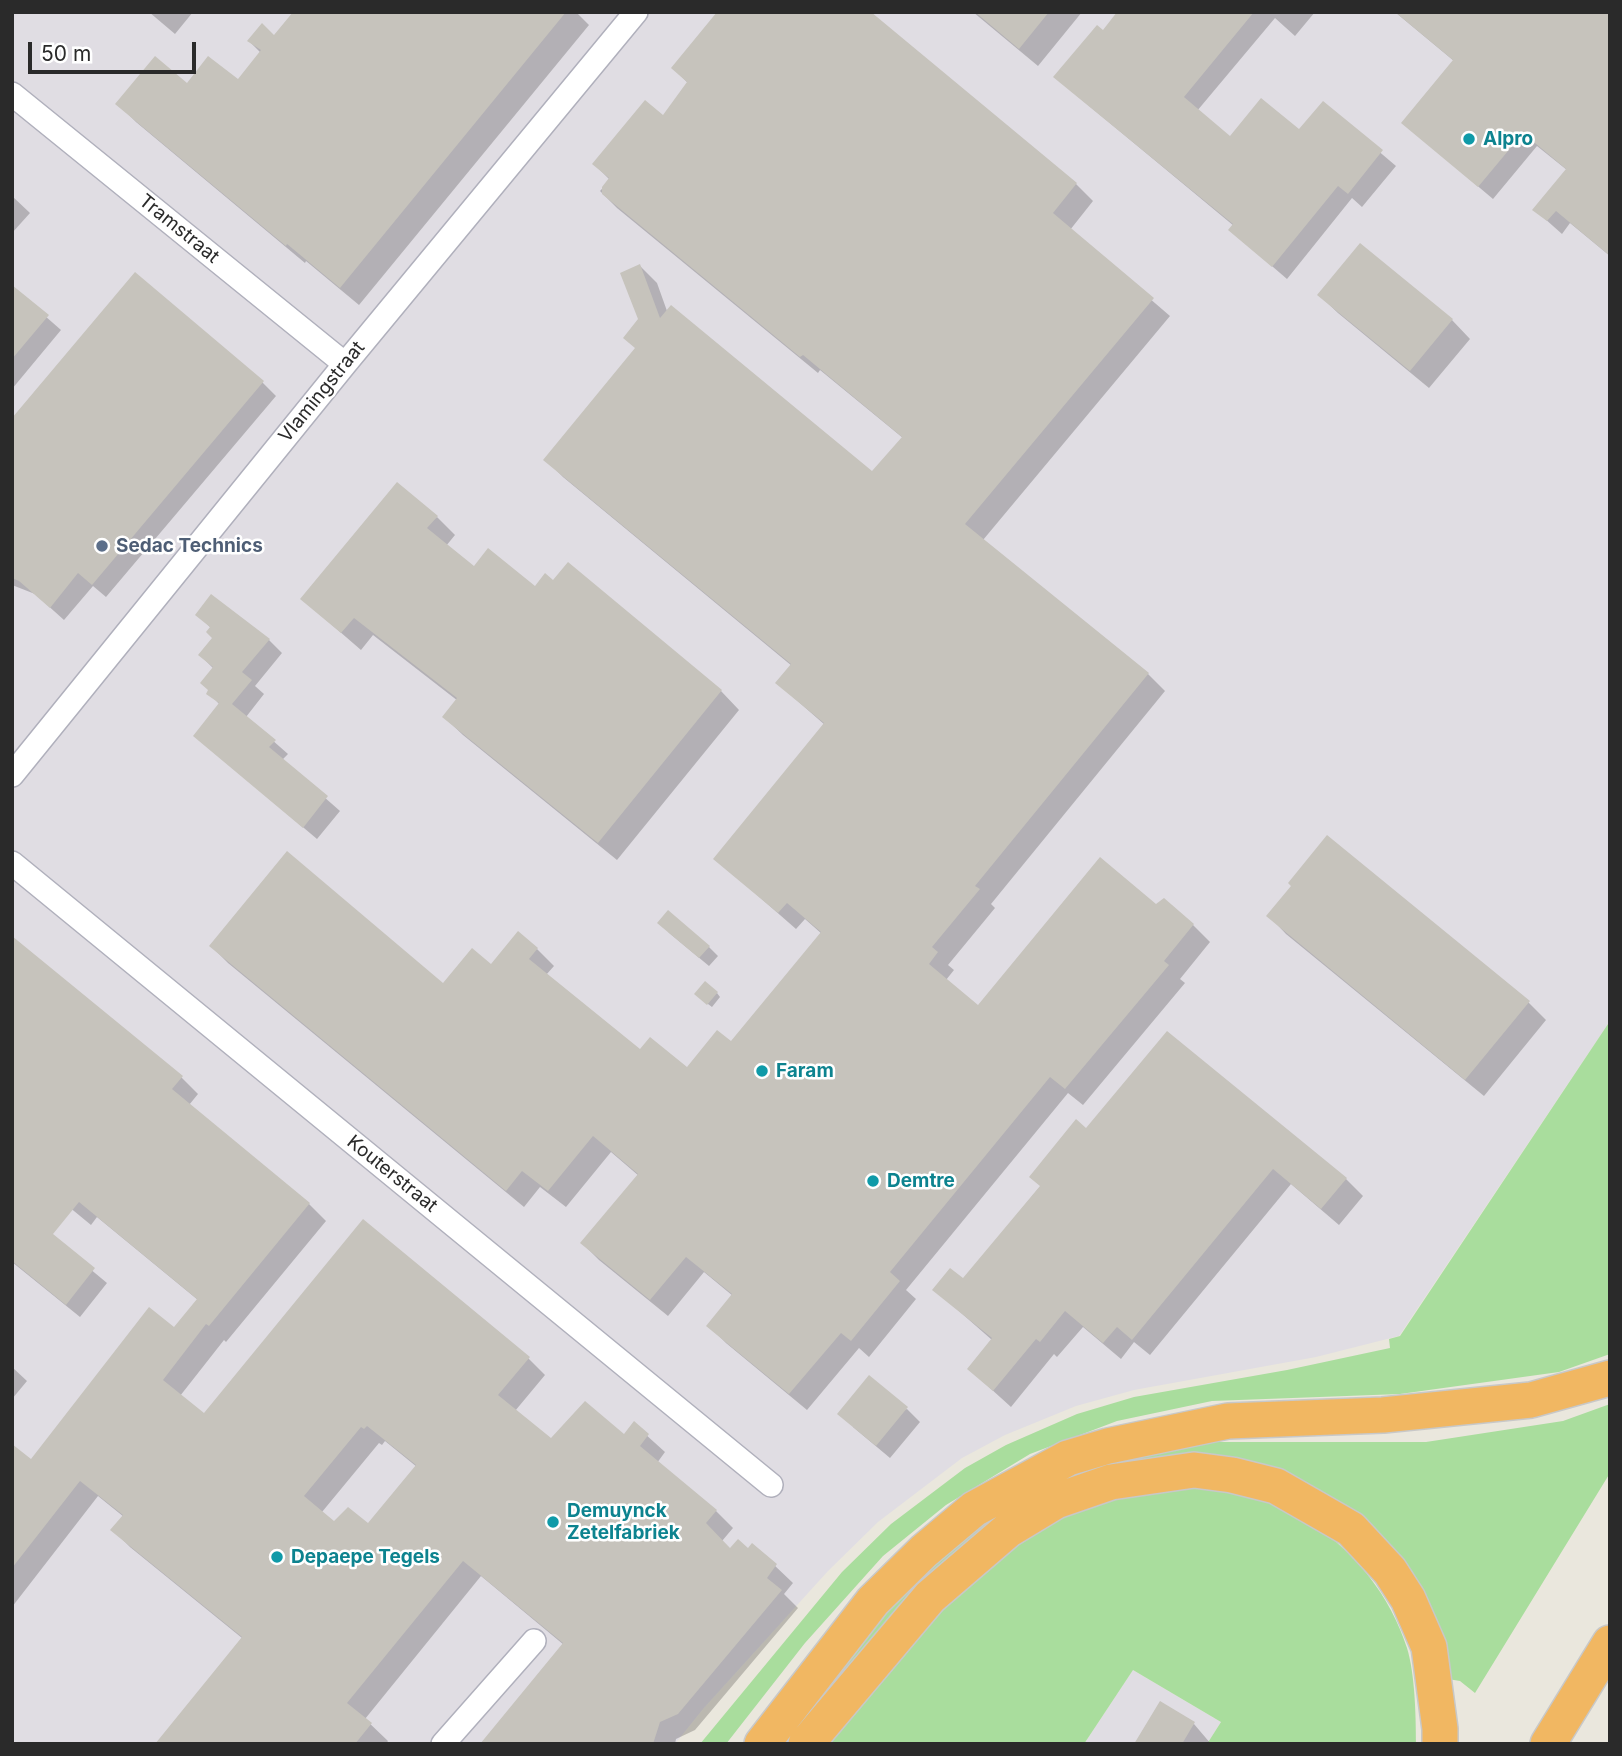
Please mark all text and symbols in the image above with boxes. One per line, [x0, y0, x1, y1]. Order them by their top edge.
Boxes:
scale bar [32, 28, 200, 72]
text: 50 m [41, 41, 91, 66]
place label: Alpro [1483, 128, 1533, 150]
marker: Alpro [1461, 131, 1477, 147]
street label: Tramstraat [134, 190, 224, 268]
street label: Vlamingstraat [274, 337, 370, 447]
place label: Sedac Technics [116, 535, 263, 557]
marker: Sedac Technics [94, 538, 110, 554]
place label: Faram [776, 1060, 834, 1082]
marker: Faram [754, 1063, 770, 1079]
street label: Kouterstraat [342, 1131, 442, 1217]
place label: Demtre [887, 1170, 955, 1192]
marker: Demtre [865, 1173, 881, 1189]
place label: Demuynck Zetelfabriek [567, 1500, 680, 1544]
marker: Demuynck Zetelfabriek [545, 1514, 561, 1530]
place label: Depaepe Tegels [291, 1546, 440, 1568]
marker: Depaepe Tegels [269, 1549, 285, 1565]

